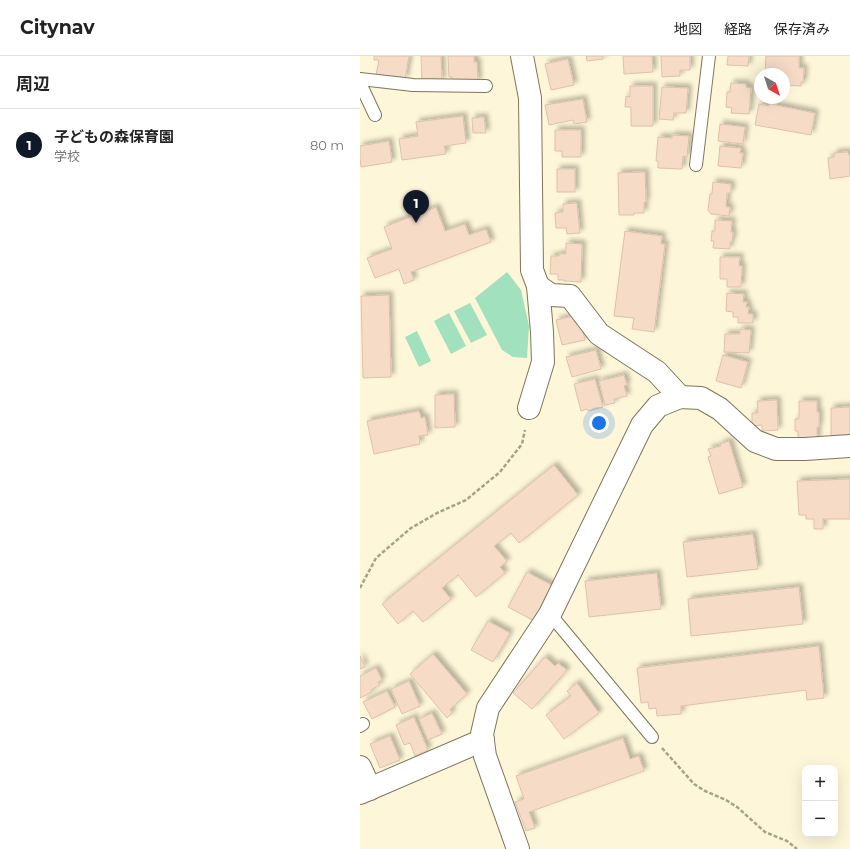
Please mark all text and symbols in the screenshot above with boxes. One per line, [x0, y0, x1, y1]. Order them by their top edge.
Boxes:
text: Citynav [20, 16, 95, 39]
text: 地図 [674, 20, 702, 38]
text: 経路 [724, 20, 752, 38]
text: 保存済み [774, 20, 830, 38]
north arrow [754, 68, 790, 104]
text: 周辺 [16, 74, 50, 94]
text: 子どもの森保育園 [54, 127, 174, 146]
text: 1 [26, 137, 32, 153]
text: 80 m [310, 137, 344, 153]
text: 学校 [54, 148, 80, 164]
pin: 1 [403, 190, 429, 223]
your location [589, 413, 609, 433]
map controls [802, 765, 838, 837]
button: + [802, 765, 838, 801]
button: − [802, 801, 838, 837]

